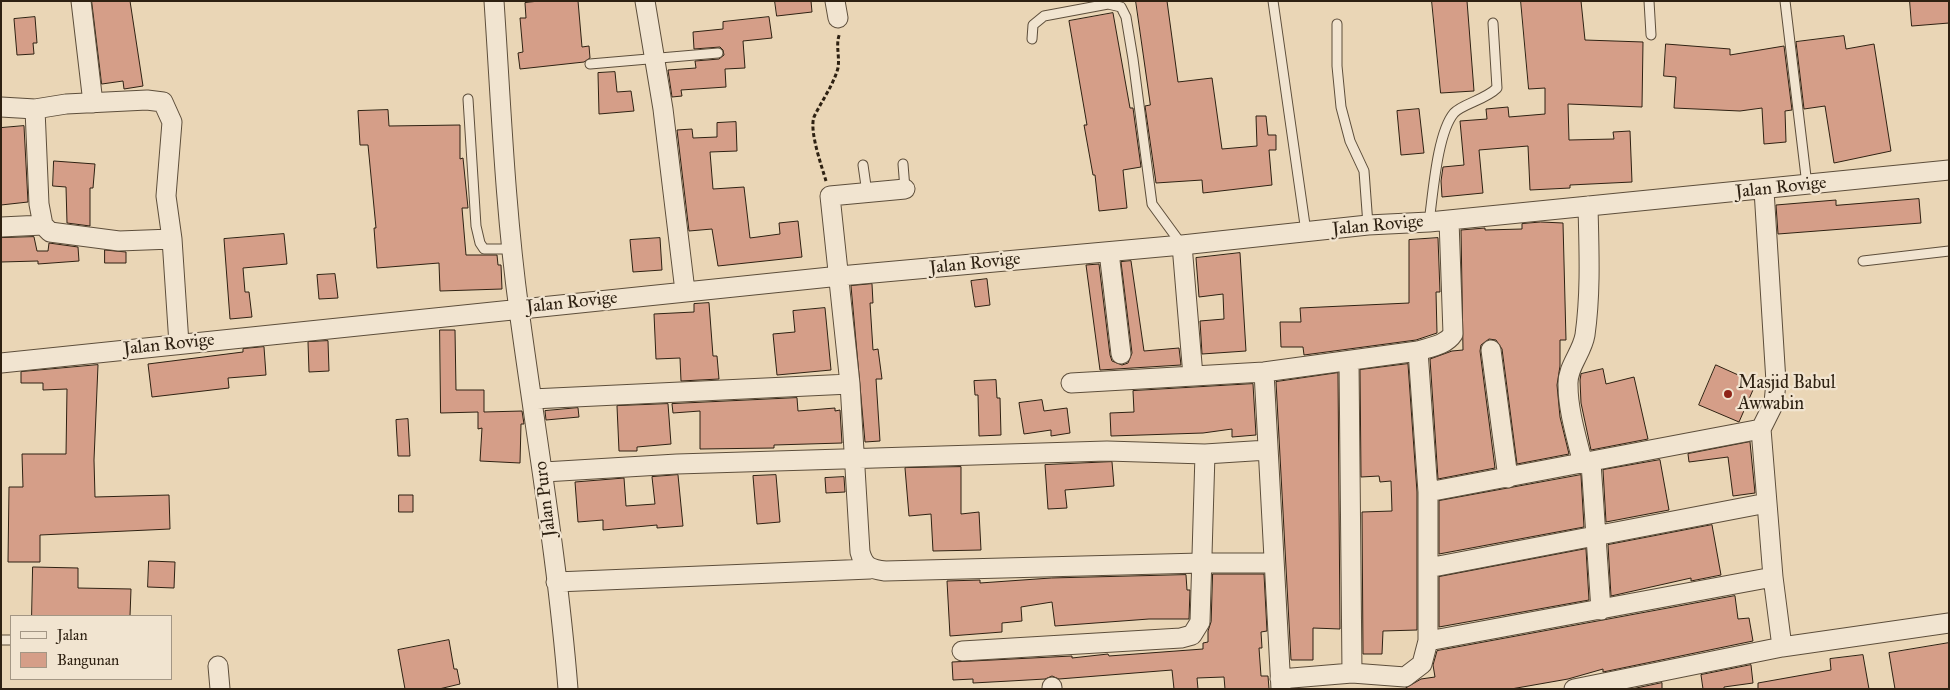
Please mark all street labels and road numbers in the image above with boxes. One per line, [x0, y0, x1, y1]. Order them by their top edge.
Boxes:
street label: Jalan Rovige [1734, 172, 1828, 204]
street label: Jalan Rovige [1331, 211, 1425, 241]
street label: Jalan Rovige [928, 248, 1022, 280]
street label: Jalan Rovige [525, 287, 619, 319]
street label: Jalan Rovige [122, 329, 216, 361]
street label: Jalan Puro [531, 460, 561, 538]

